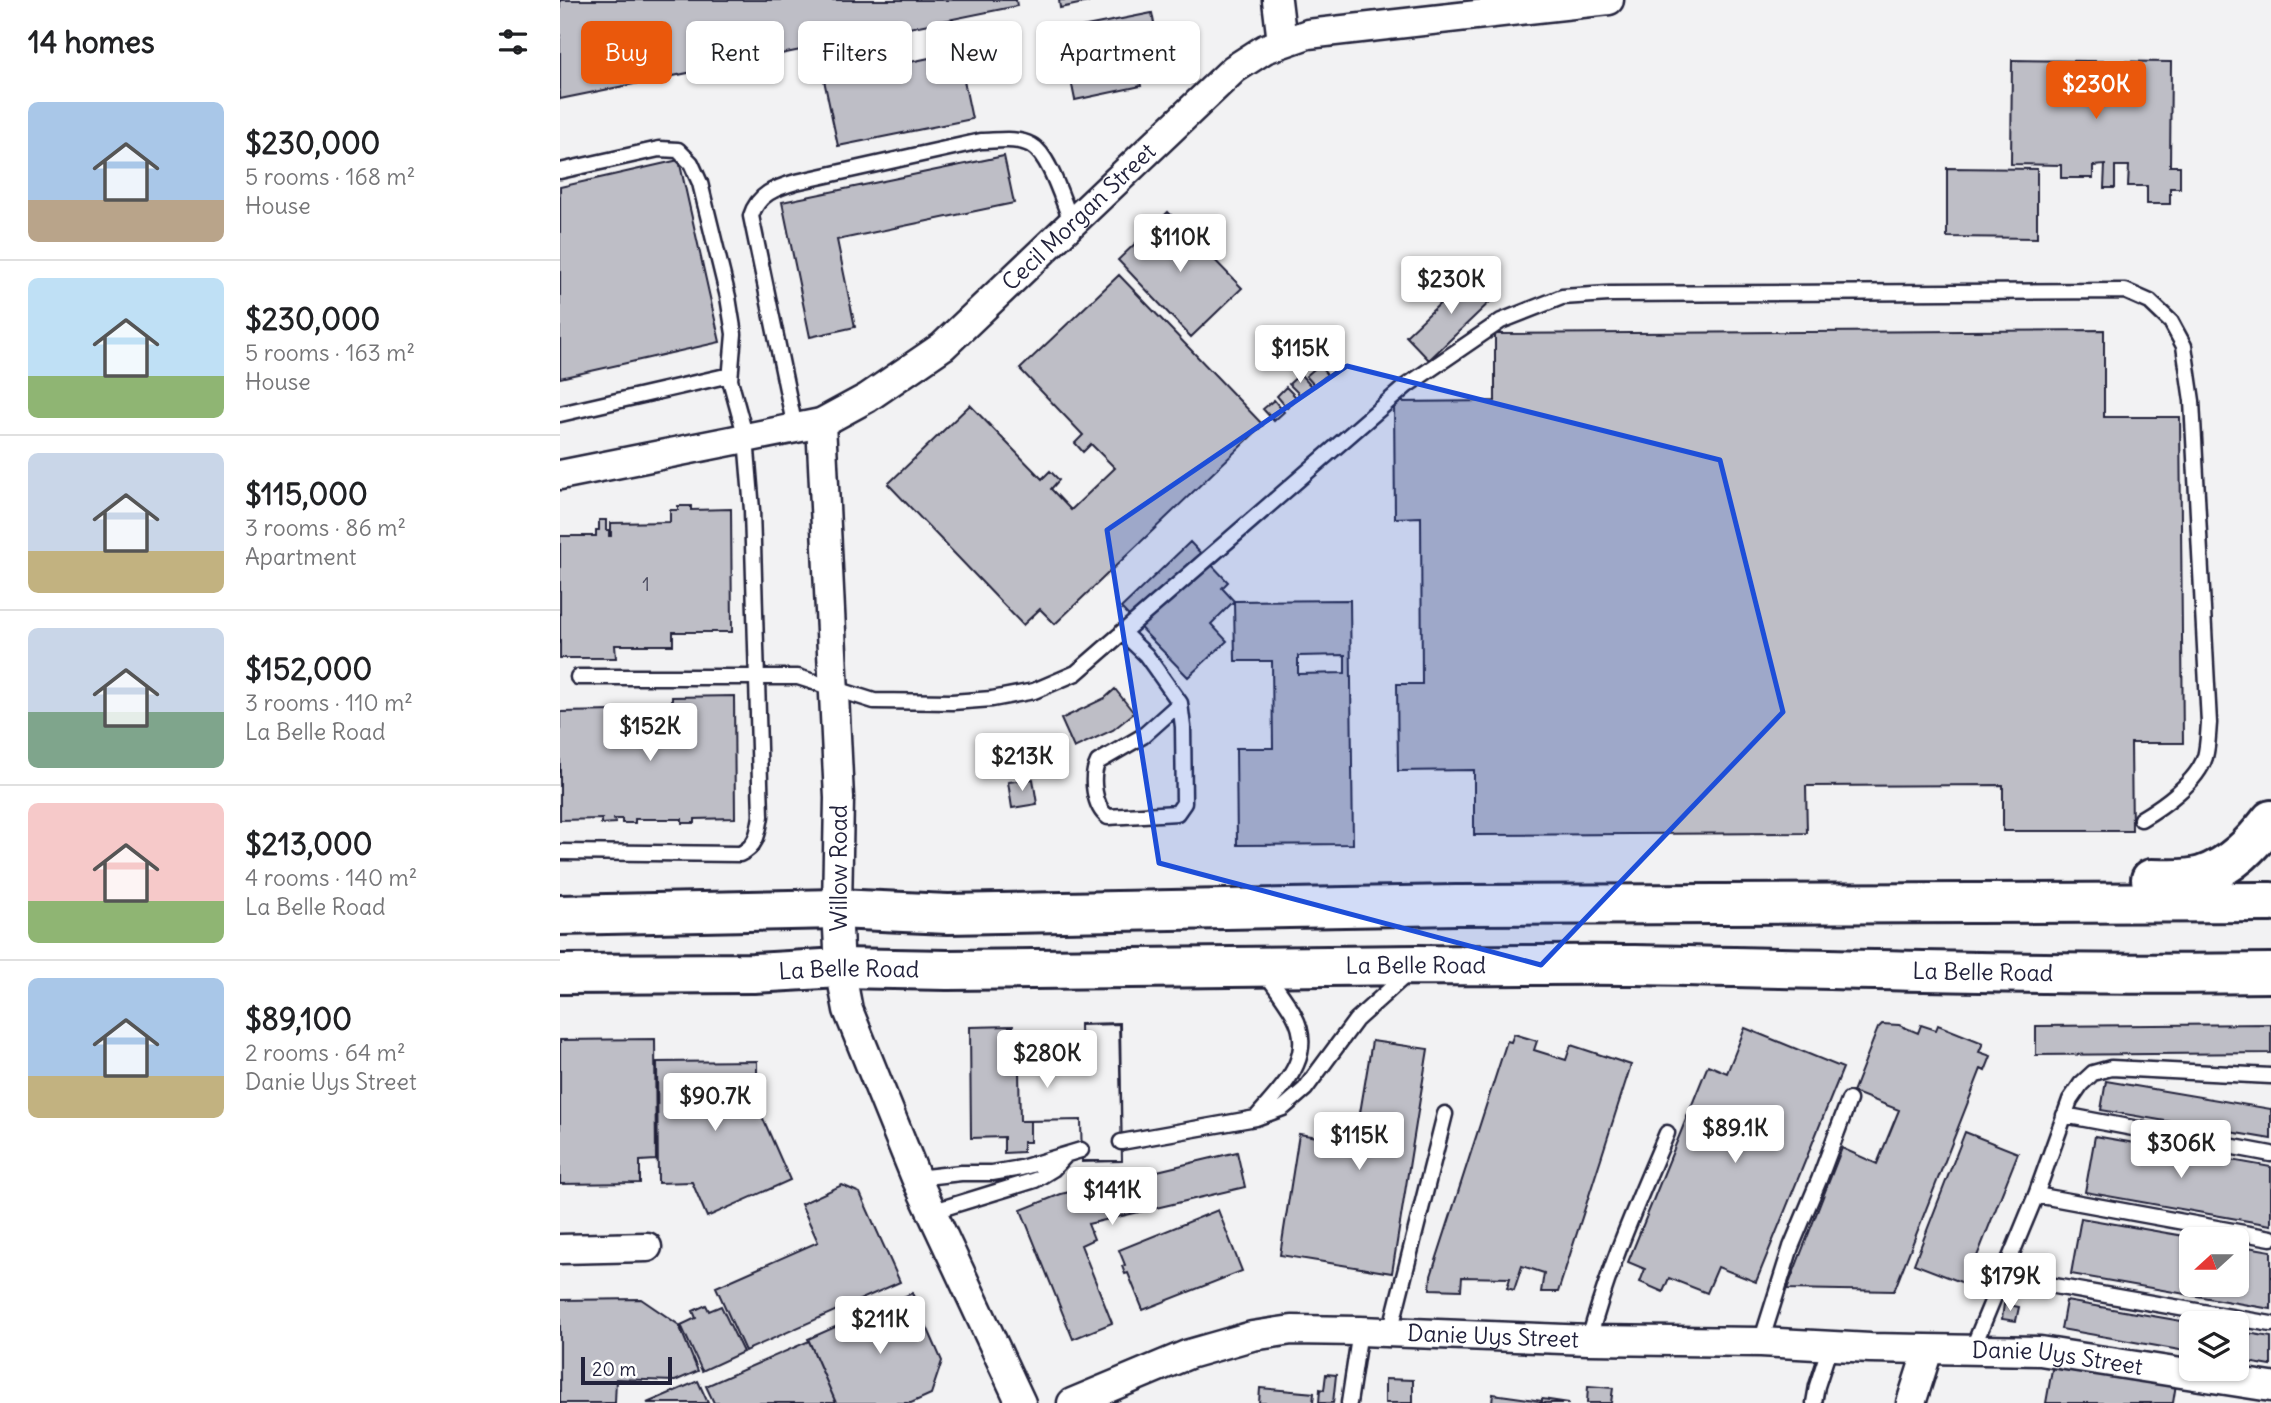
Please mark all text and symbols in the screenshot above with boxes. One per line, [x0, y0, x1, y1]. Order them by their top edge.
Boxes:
chip: Buy [581, 21, 672, 84]
chip: Rent [686, 21, 784, 84]
chip: Filters [798, 21, 912, 84]
chip: New [926, 21, 1022, 84]
chip: Apartment [1036, 21, 1200, 84]
text: 14 homes [28, 23, 155, 61]
icon: filters [494, 23, 532, 61]
pin: $230K [2047, 61, 2145, 121]
text: $230K [2062, 69, 2130, 98]
text: $230,000 [245, 124, 380, 162]
icon: home [84, 130, 168, 214]
street label: Cecil Morgan Street [996, 136, 1161, 296]
text: 5 rooms · 168 m² [245, 162, 415, 191]
text: House [245, 191, 311, 220]
pin: $110K [1131, 215, 1229, 274]
text: $110K [1150, 222, 1210, 251]
pin: $230K [1402, 256, 1500, 316]
text: $230K [1417, 264, 1485, 293]
text: $230,000 [245, 300, 380, 338]
icon: home [84, 306, 168, 390]
pin: $115K [1251, 326, 1349, 385]
text: $115K [1271, 333, 1329, 362]
text: 5 rooms · 163 m² [245, 338, 415, 367]
text: House [245, 367, 311, 396]
text: $115,000 [245, 475, 368, 513]
icon: home [84, 481, 168, 565]
text: 3 rooms · 86 m² [245, 513, 406, 542]
text: Apartment [245, 542, 357, 571]
house number: 1 [642, 572, 650, 596]
text: $152,000 [245, 650, 372, 688]
icon: home [84, 656, 168, 740]
text: 3 rooms · 110 m² [245, 688, 413, 717]
pin: $152K [601, 704, 699, 763]
text: $152K [619, 711, 681, 740]
text: La Belle Road [245, 717, 386, 746]
pin: $213K [973, 734, 1071, 793]
text: $213K [991, 741, 1053, 770]
street label: Willow Road [824, 805, 853, 931]
text: $213,000 [245, 825, 373, 863]
icon: home [84, 831, 168, 915]
text: 4 rooms · 140 m² [245, 863, 417, 892]
text: La Belle Road [245, 892, 386, 921]
street label: La Belle Road [1345, 950, 1486, 980]
street label: La Belle Road [778, 953, 919, 986]
street label: La Belle Road [1912, 956, 2053, 987]
text: $89,100 [245, 1000, 352, 1038]
icon: home [84, 1006, 168, 1090]
pin: $280K [998, 1030, 1096, 1090]
text: 2 rooms · 64 m² [245, 1038, 406, 1067]
text: $280K [1013, 1038, 1081, 1067]
text: Danie Uys Street [245, 1067, 417, 1096]
pin: $90.7K [658, 1074, 772, 1133]
text: $90.7K [679, 1081, 751, 1110]
pin: $89.1K [1678, 1106, 1792, 1165]
pin: $115K [1310, 1112, 1408, 1172]
text: $89.1K [1702, 1113, 1768, 1142]
text: $115K [1330, 1120, 1388, 1149]
pin: $306K [2132, 1120, 2230, 1180]
text: $306K [2147, 1128, 2215, 1157]
pin: $141K [1063, 1168, 1161, 1227]
text: $141K [1083, 1175, 1141, 1204]
north arrow [2179, 1227, 2249, 1297]
map controls [2179, 1227, 2249, 1381]
pin: $179K [1961, 1254, 2059, 1313]
text: $179K [1980, 1261, 2040, 1290]
pin: $211K [831, 1296, 929, 1356]
text: $211K [851, 1304, 909, 1333]
button: layers [2179, 1311, 2249, 1381]
street label: Danie Uys Street [1407, 1318, 1580, 1354]
street label: Danie Uys Street [1972, 1335, 2145, 1381]
scale bar [581, 1354, 672, 1386]
text: 20 m [592, 1357, 636, 1381]

